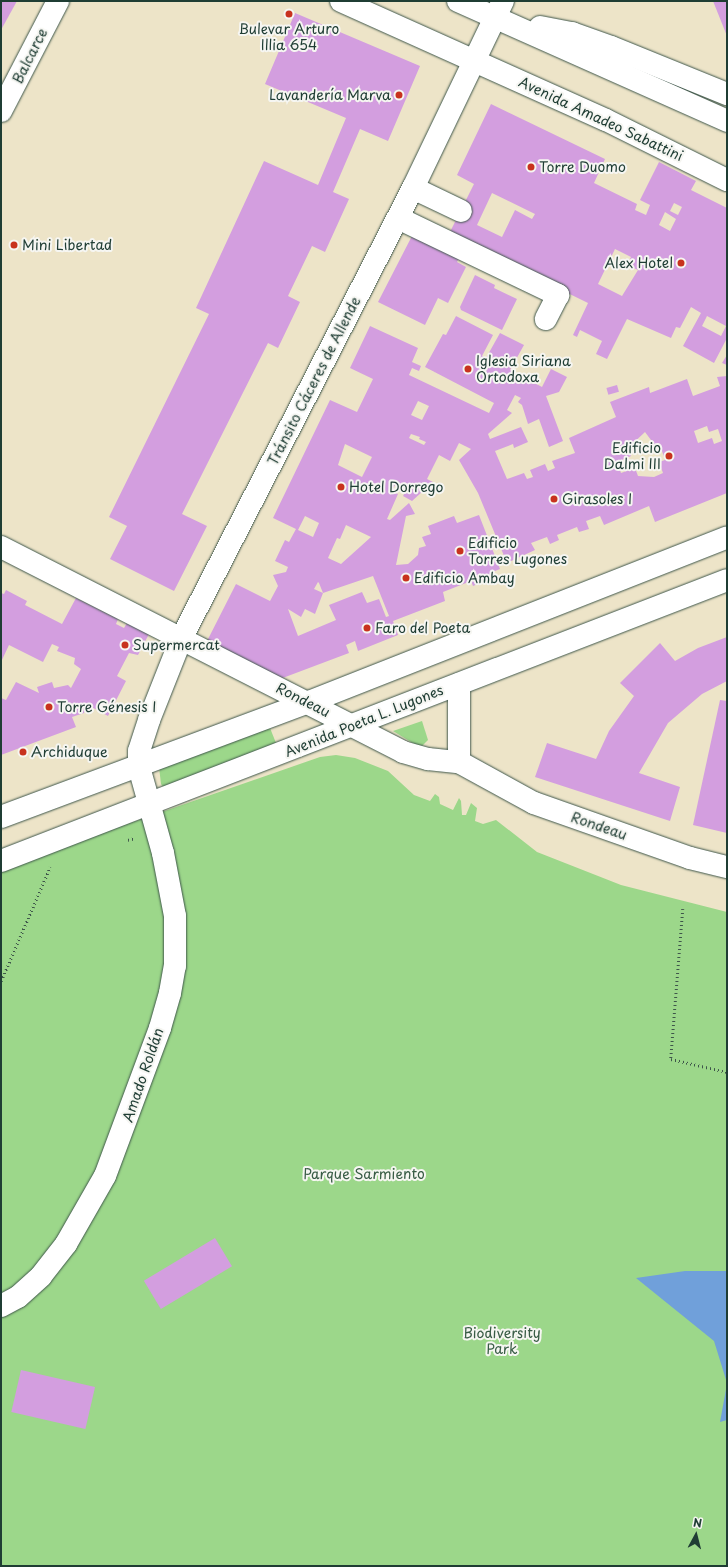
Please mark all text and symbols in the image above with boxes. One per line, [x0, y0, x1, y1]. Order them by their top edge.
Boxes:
marker: Bulevar Arturo Illia 654 [284, 9, 294, 19]
place label: Bulevar Arturo Illia 654 [239, 21, 339, 54]
street label: Balcarce [9, 26, 51, 86]
street label: Avenida Amadeo Sabattini [516, 73, 686, 165]
place label: Lavandería Marva [269, 87, 391, 103]
marker: Lavandería Marva [394, 90, 404, 100]
place label: Torre Duomo [539, 159, 626, 175]
marker: Torre Duomo [526, 162, 536, 172]
place label: Mini Libertad [22, 237, 112, 253]
marker: Mini Libertad [9, 240, 19, 250]
place label: Alex Hotel [603, 255, 673, 271]
marker: Alex Hotel [676, 258, 686, 268]
street label: Tránsito Cáceres de Allende [264, 293, 364, 469]
place label: Iglesia Siriana Ortodoxa [476, 353, 570, 386]
marker: Iglesia Siriana Ortodoxa [463, 364, 473, 374]
place label: Edificio Dalmi III [603, 440, 661, 472]
marker: Edificio Dalmi III [664, 451, 674, 461]
place label: Hotel Dorrego [349, 479, 444, 495]
marker: Hotel Dorrego [336, 482, 346, 492]
place label: Girasoles I [562, 491, 633, 507]
marker: Girasoles I [549, 494, 559, 504]
place label: Edificio Torres Lugones [468, 535, 568, 568]
marker: Edificio Torres Lugones [455, 546, 465, 556]
place label: Edificio Ambay [414, 570, 515, 586]
marker: Edificio Ambay [401, 573, 411, 583]
place label: Faro del Poeta [375, 620, 471, 636]
marker: Faro del Poeta [362, 623, 372, 633]
place label: Supermercat [133, 637, 220, 653]
marker: Supermercat [120, 640, 130, 650]
street label: Rondeau [273, 679, 333, 721]
street label: Avenida Poeta L. Lugones [282, 681, 446, 761]
place label: Torre Génesis I [57, 699, 157, 715]
marker: Torre Génesis I [44, 702, 54, 712]
place label: Archiduque [31, 744, 108, 760]
marker: Archiduque [18, 747, 28, 757]
street label: Rondeau [569, 809, 629, 843]
street label: Amado Roldán [119, 1026, 167, 1124]
park label: Parque Sarmiento [303, 1166, 425, 1182]
park label: Biodiversity Park [463, 1325, 541, 1358]
text: N [692, 1514, 703, 1532]
north arrow [676, 1515, 716, 1555]

